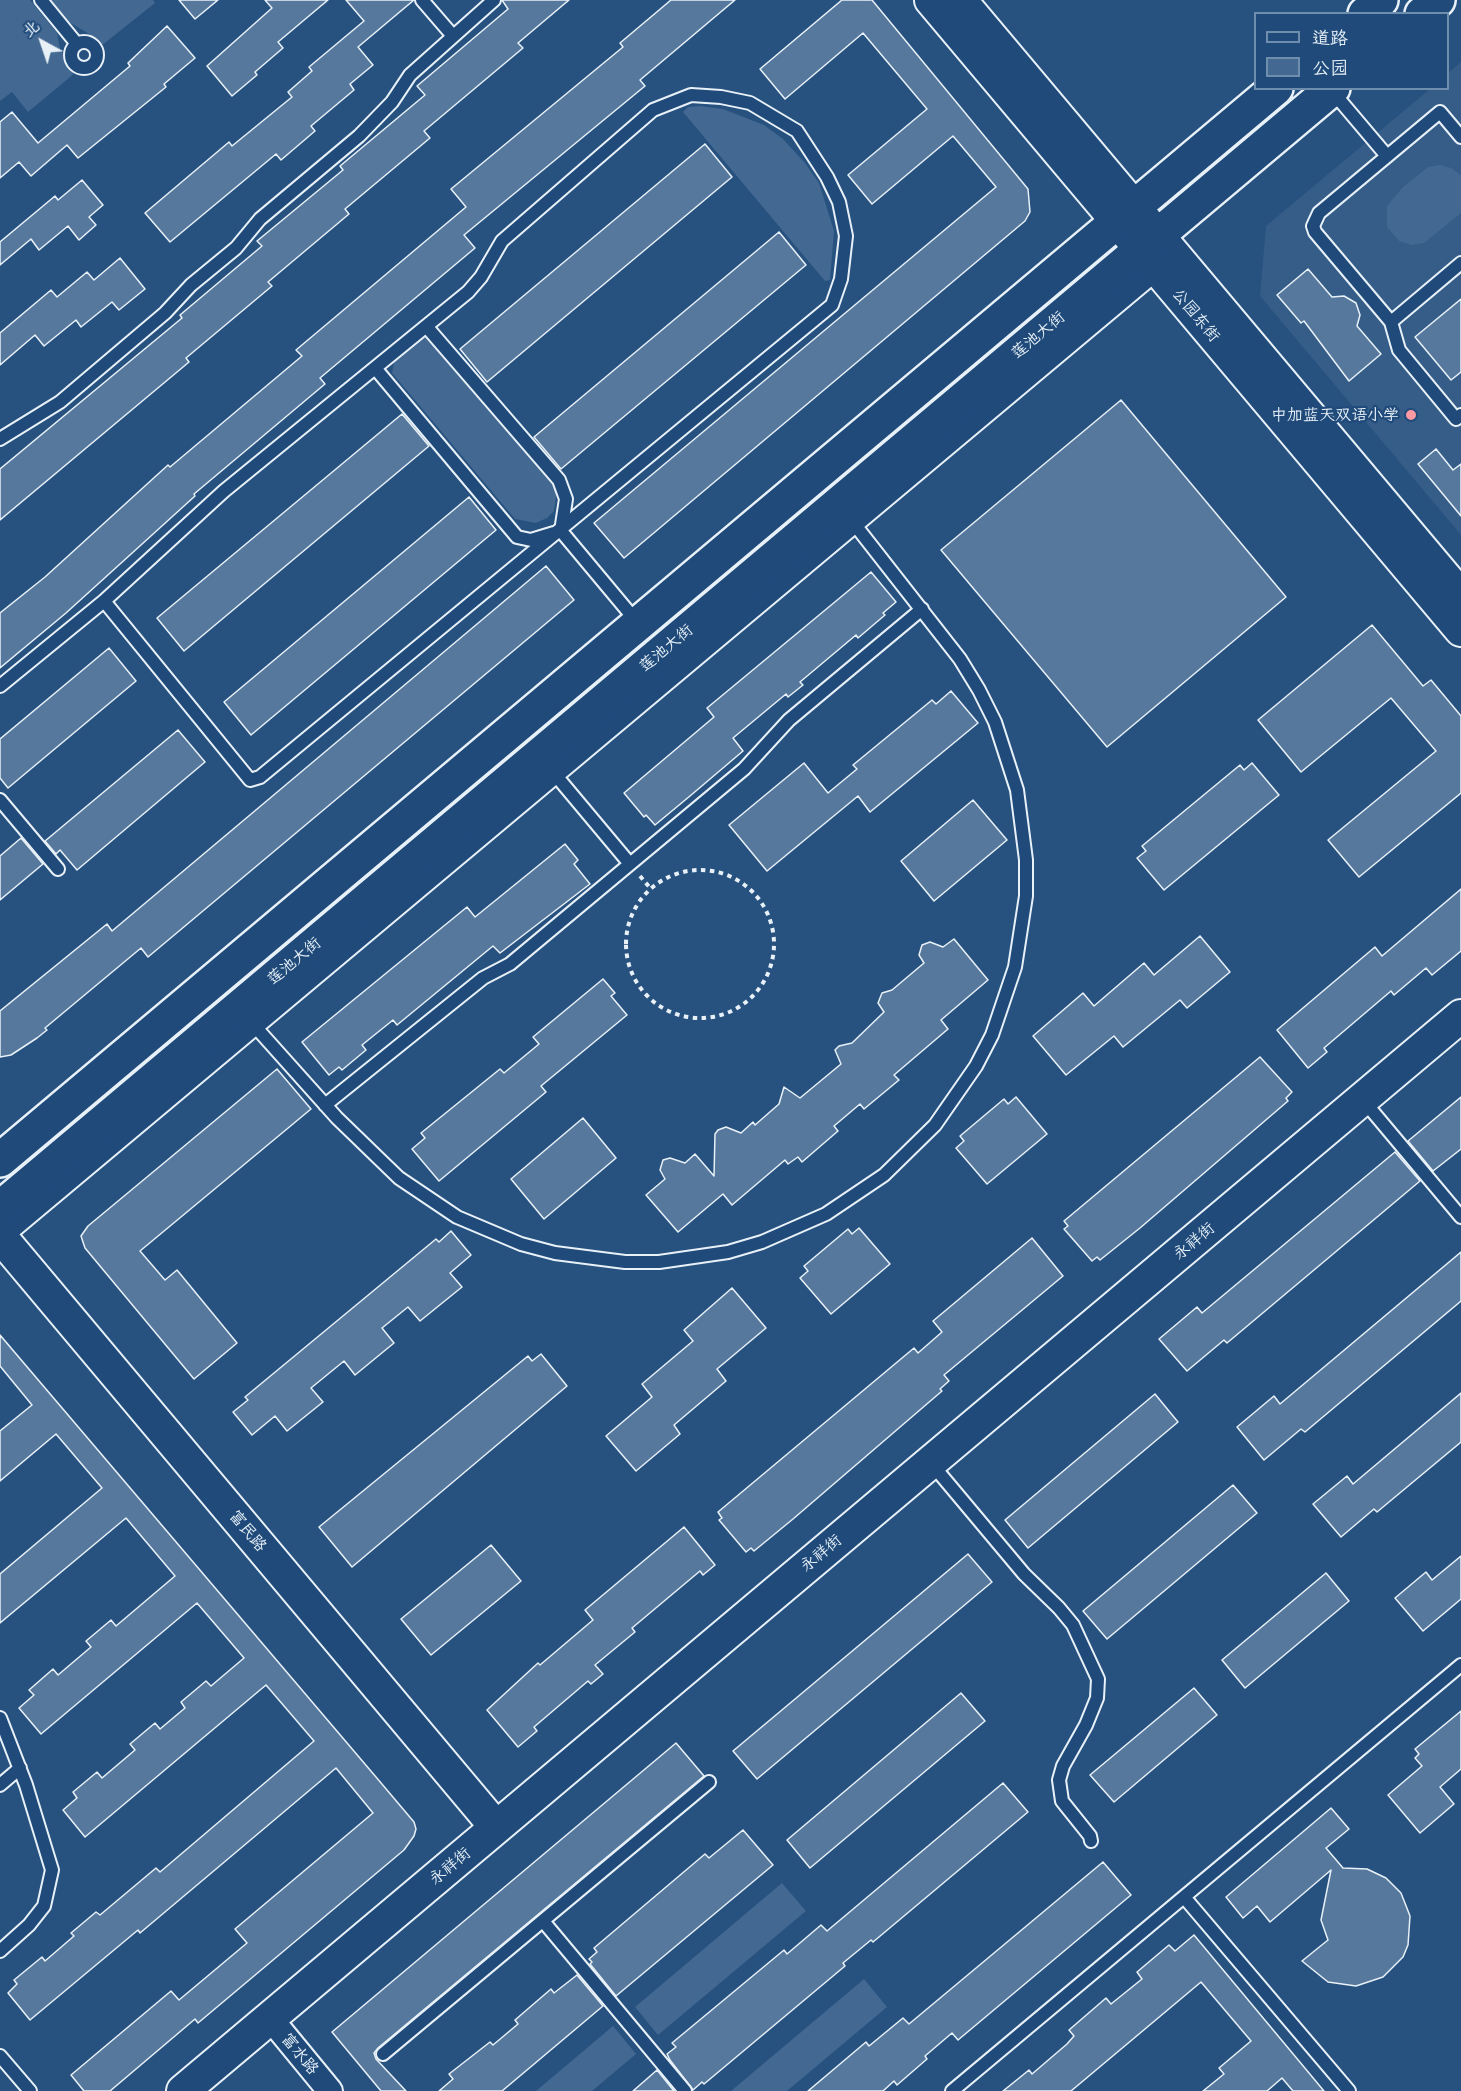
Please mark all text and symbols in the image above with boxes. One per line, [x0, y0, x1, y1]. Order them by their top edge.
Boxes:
north arrow [12, 12, 72, 72]
legend [1254, 12, 1449, 90]
text: 北 [17, 15, 43, 41]
text: 道路 [1312, 25, 1348, 49]
text: 公园 [1312, 55, 1348, 79]
street label: 公园东街 [1168, 284, 1224, 346]
street label: 莲池大街 [1007, 307, 1069, 363]
place label: 中加蓝天双语小学 [1271, 405, 1399, 425]
marker: 中加蓝天双语小学 [1404, 408, 1418, 422]
street label: 莲池大街 [635, 620, 697, 676]
street label: 莲池大街 [263, 933, 325, 989]
street label: 永祥街 [1169, 1218, 1219, 1264]
street label: 富民路 [225, 1506, 271, 1556]
street label: 永祥街 [796, 1530, 846, 1576]
street label: 永祥街 [425, 1843, 475, 1889]
street label: 富水路 [277, 2029, 323, 2079]

